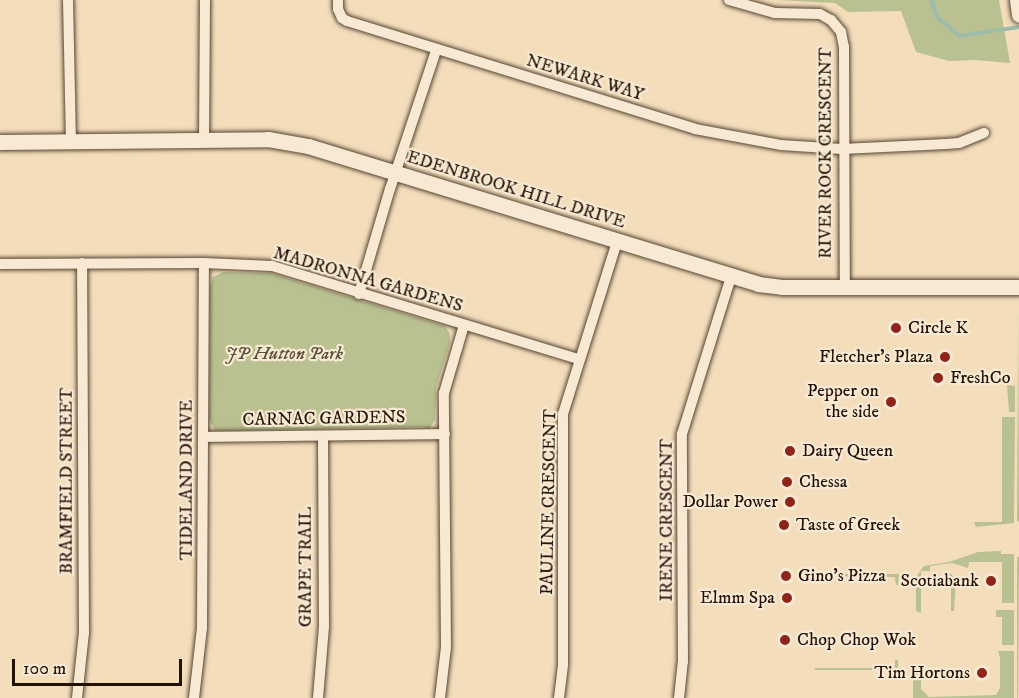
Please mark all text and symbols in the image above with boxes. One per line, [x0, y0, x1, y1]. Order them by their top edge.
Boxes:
street label: RIVER ROCK CRESCENT [815, 47, 837, 259]
street label: NEWARK WAY [524, 50, 646, 106]
street label: EDENBROOK HILL DRIVE [404, 146, 628, 234]
street label: MADRONNA GARDENS [271, 243, 465, 317]
place label: Circle K [908, 317, 968, 339]
marker: Circle K [889, 321, 903, 335]
park label: JP Hutton Park [225, 343, 343, 365]
place label: Fletcher's Plaza [819, 346, 933, 368]
marker: Fletcher's Plaza [938, 350, 952, 364]
place label: FreshCo [950, 367, 1010, 389]
marker: FreshCo [931, 371, 945, 385]
place label: Pepper on the side [807, 381, 879, 424]
street label: BRAMFIELD STREET [56, 388, 78, 574]
marker: Pepper on the side [884, 395, 898, 409]
street label: TIDELAND DRIVE [176, 400, 198, 560]
street label: CARNAC GARDENS [242, 407, 406, 431]
street label: PAULINE CRESCENT [537, 409, 561, 595]
street label: IRENE CRESCENT [656, 439, 678, 601]
place label: Dairy Queen [802, 440, 893, 462]
marker: Dairy Queen [783, 444, 797, 458]
place label: Chessa [799, 471, 847, 493]
marker: Chessa [780, 475, 794, 489]
place label: Dollar Power [682, 491, 778, 513]
marker: Dollar Power [783, 495, 797, 509]
street label: GRAPE TRAIL [295, 507, 317, 627]
place label: Taste of Greek [796, 514, 900, 536]
marker: Taste of Greek [777, 518, 791, 532]
place label: Gino's Pizza [798, 565, 886, 587]
marker: Gino's Pizza [779, 569, 793, 583]
place label: Scotiabank [901, 570, 979, 592]
marker: Scotiabank [984, 574, 998, 588]
place label: Elmm Spa [700, 587, 775, 609]
marker: Elmm Spa [780, 591, 794, 605]
place label: Chop Chop Wok [797, 629, 916, 651]
marker: Chop Chop Wok [778, 633, 792, 647]
scale bar [15, 647, 184, 685]
text: 100 m [23, 658, 66, 680]
place label: Tim Hortons [874, 662, 970, 684]
marker: Tim Hortons [975, 666, 989, 680]

